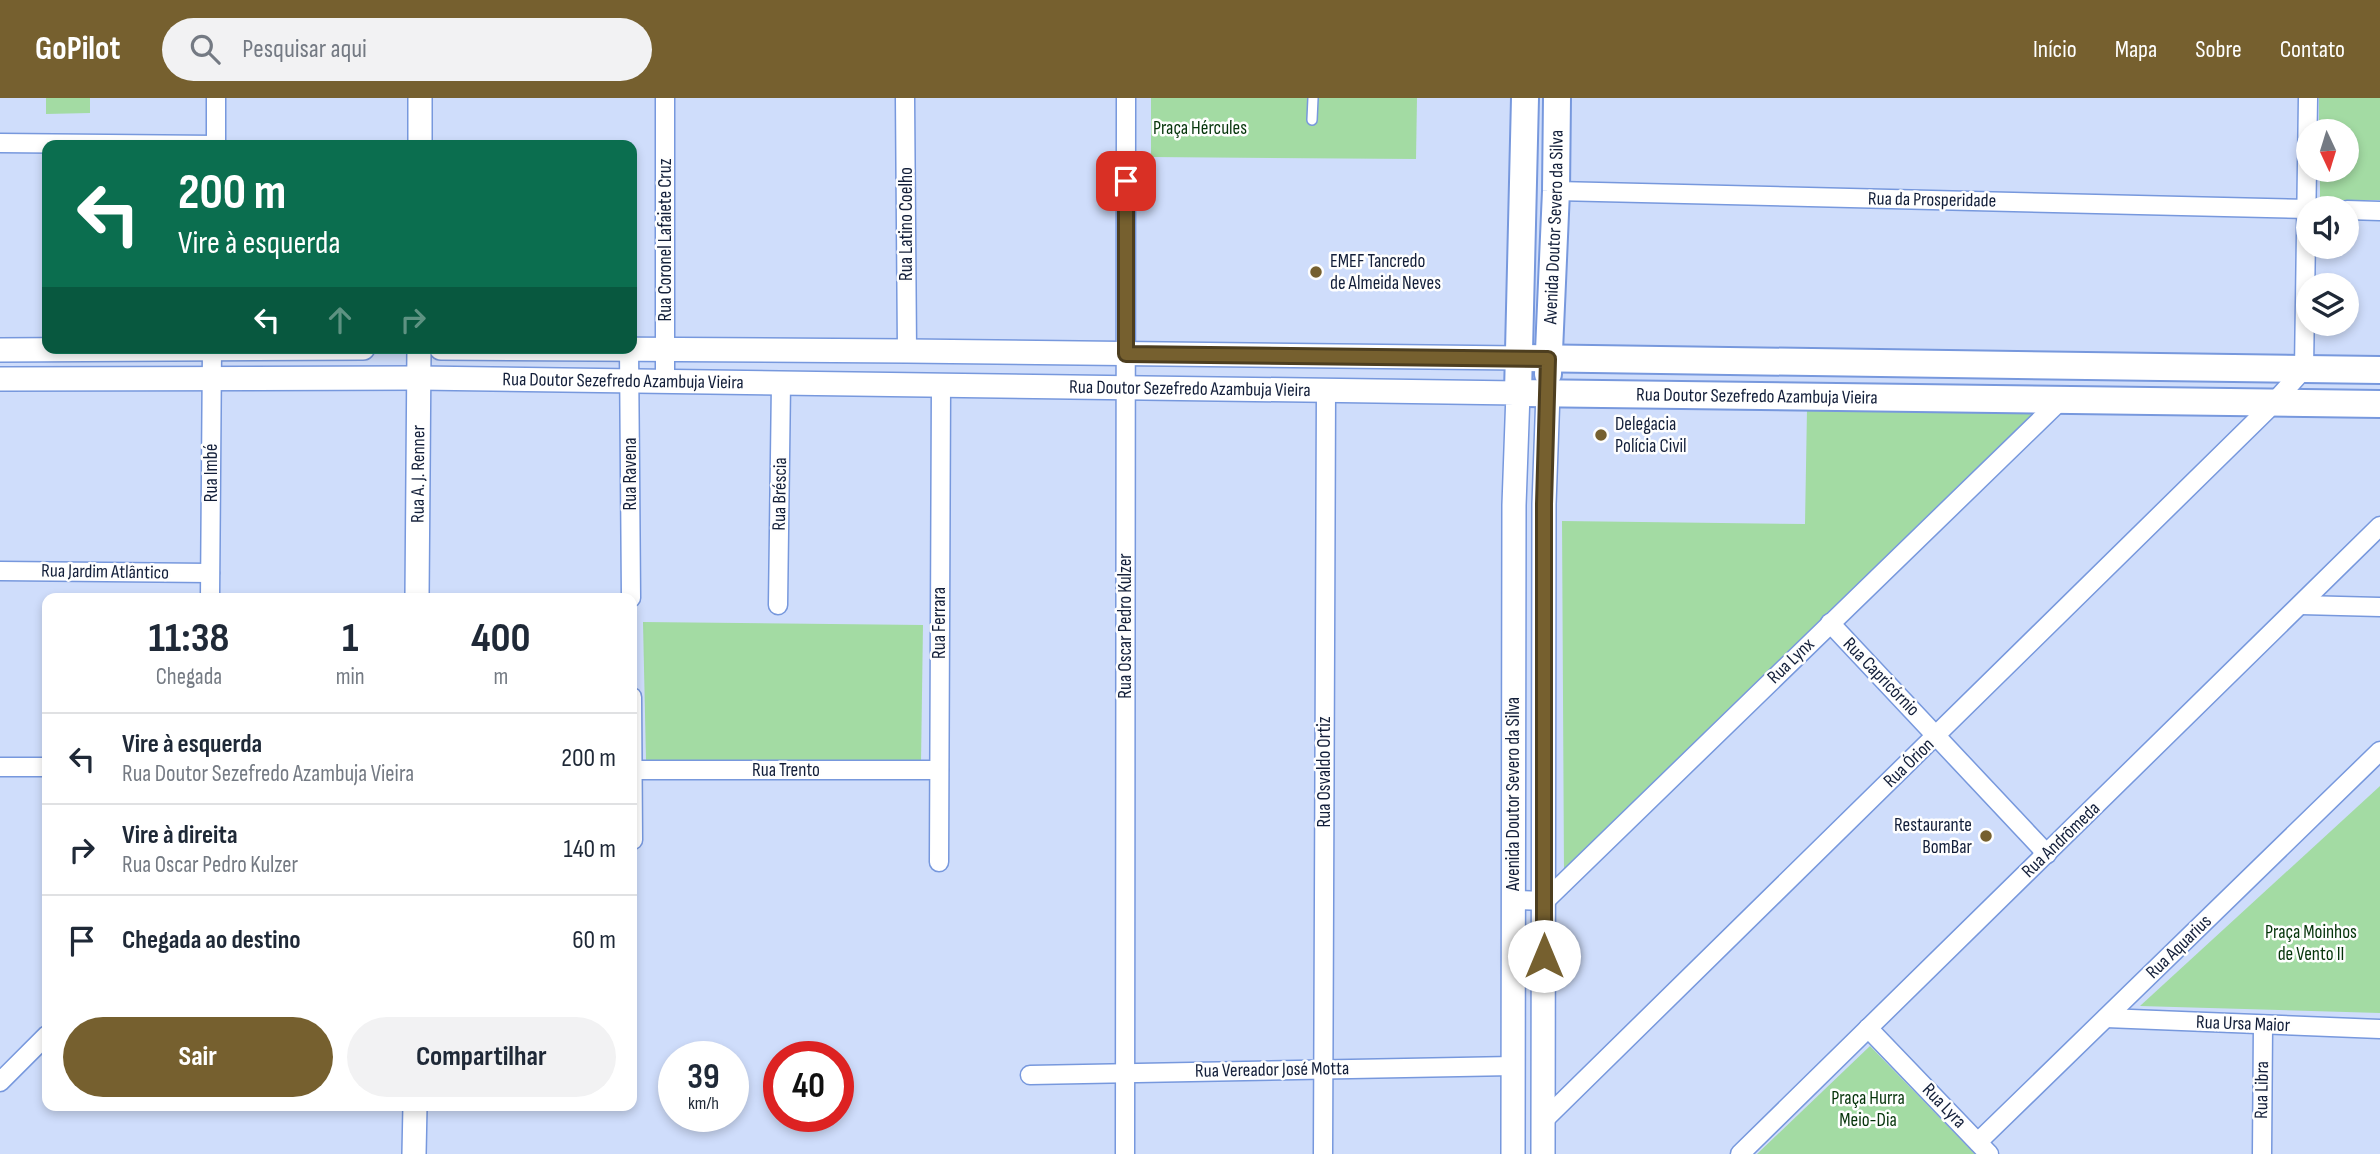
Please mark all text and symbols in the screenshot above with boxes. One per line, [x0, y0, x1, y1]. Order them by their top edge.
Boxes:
search box [162, 18, 652, 81]
text: GoPilot [35, 29, 120, 69]
icon: search [186, 30, 224, 68]
text: Pesquisar aqui [242, 34, 367, 65]
text: Início [2033, 35, 2077, 64]
text: Mapa [2115, 35, 2157, 64]
text: Sobre [2195, 35, 2242, 64]
text: Contato [2280, 35, 2345, 64]
park label: Praça Hércules [1153, 117, 1247, 140]
north arrow [2296, 119, 2359, 182]
map controls [2296, 119, 2359, 336]
street label: Avenida Doutor Severo da Silva [1539, 130, 1568, 326]
pin [1096, 151, 1156, 211]
street label: Rua Coronel Lafaiete Cruz [654, 158, 677, 322]
icon: arrive [1107, 162, 1145, 200]
text: 200 m [178, 164, 286, 223]
street label: Rua Latino Coelho [895, 167, 918, 281]
icon: left [63, 168, 154, 259]
street label: Rua da Prosperidade [1868, 187, 1996, 213]
button: sound [2296, 196, 2359, 259]
text: Vire à esquerda [178, 224, 341, 263]
place label: EMEF Tancredo de Almeida Neves [1330, 250, 1441, 295]
marker: EMEF Tancredo de Almeida Neves [1308, 264, 1324, 280]
button: layers [2296, 273, 2359, 336]
icon: left [248, 301, 286, 339]
icon: ahead [321, 301, 359, 339]
icon: right [394, 301, 432, 339]
street label: Rua Doutor Sezefredo Azambuja Vieira [502, 368, 744, 394]
street label: Rua Doutor Sezefredo Azambuja Vieira [1069, 375, 1311, 402]
street label: Rua Doutor Sezefredo Azambuja Vieira [1636, 383, 1878, 409]
place label: Delegacia Polícia Civil [1615, 413, 1687, 458]
street label: Rua A. J. Renner [406, 424, 430, 523]
marker: Delegacia Polícia Civil [1593, 427, 1609, 443]
street label: Rua Ravena [619, 437, 642, 511]
street label: Rua Imbé [200, 444, 223, 502]
street label: Rua Bréscia [768, 457, 792, 531]
street label: Rua Oscar Pedro Kulzer [1114, 553, 1137, 699]
street label: Rua Jardim Atlântico [41, 559, 169, 585]
street label: Rua Ferrara [928, 587, 951, 659]
text: 11:38 [148, 613, 229, 664]
text: 1 [342, 613, 358, 664]
text: 400 [471, 613, 531, 664]
street label: Rua Lynx [1763, 633, 1819, 689]
street label: Rua Capricórnio [1838, 633, 1924, 721]
text: Chegada [156, 663, 222, 691]
text: min [336, 663, 365, 691]
text: m [493, 663, 508, 691]
street label: Avenida Doutor Severo da Silva [1502, 697, 1525, 892]
street label: Rua Osvaldo Ortiz [1313, 716, 1336, 828]
text: Vire à esquerda [122, 729, 262, 760]
street label: Rua Órion [1879, 733, 1939, 793]
icon: left [63, 740, 101, 778]
text: 200 m [561, 743, 616, 774]
street label: Rua Trento [752, 759, 820, 782]
text: Rua Doutor Sezefredo Azambuja Vieira [122, 760, 414, 788]
street label: Rua Andrômeda [2017, 797, 2105, 883]
place label: Restaurante BomBar [1894, 814, 1973, 859]
text: Vire à direita [122, 820, 238, 851]
marker: Restaurante BomBar [1978, 828, 1994, 844]
icon: right [63, 831, 101, 869]
text: 140 m [564, 834, 616, 865]
text: Rua Oscar Pedro Kulzer [122, 851, 298, 879]
street label: Rua Aquarius [2141, 910, 2217, 984]
position arrow [1507, 919, 1581, 993]
park label: Praça Moinhos de Vento II [2265, 921, 2357, 966]
icon: arrive [63, 922, 101, 960]
text: Chegada ao destino [122, 925, 301, 956]
text: 60 m [572, 925, 616, 956]
street label: Rua Ursa Maior [2196, 1011, 2291, 1037]
button: Sair [63, 1017, 333, 1097]
button: Compartilhar [347, 1017, 616, 1097]
speed limit sign: 40 [763, 1041, 854, 1132]
text: 39 [687, 1056, 720, 1099]
street label: Rua Vereador José Motta [1195, 1057, 1349, 1083]
street label: Rua Libra [2250, 1061, 2274, 1119]
street label: Rua Lyra [1917, 1079, 1971, 1133]
park label: Praça Hurra Meio-Dia [1831, 1087, 1905, 1132]
text: km/h [688, 1093, 719, 1114]

